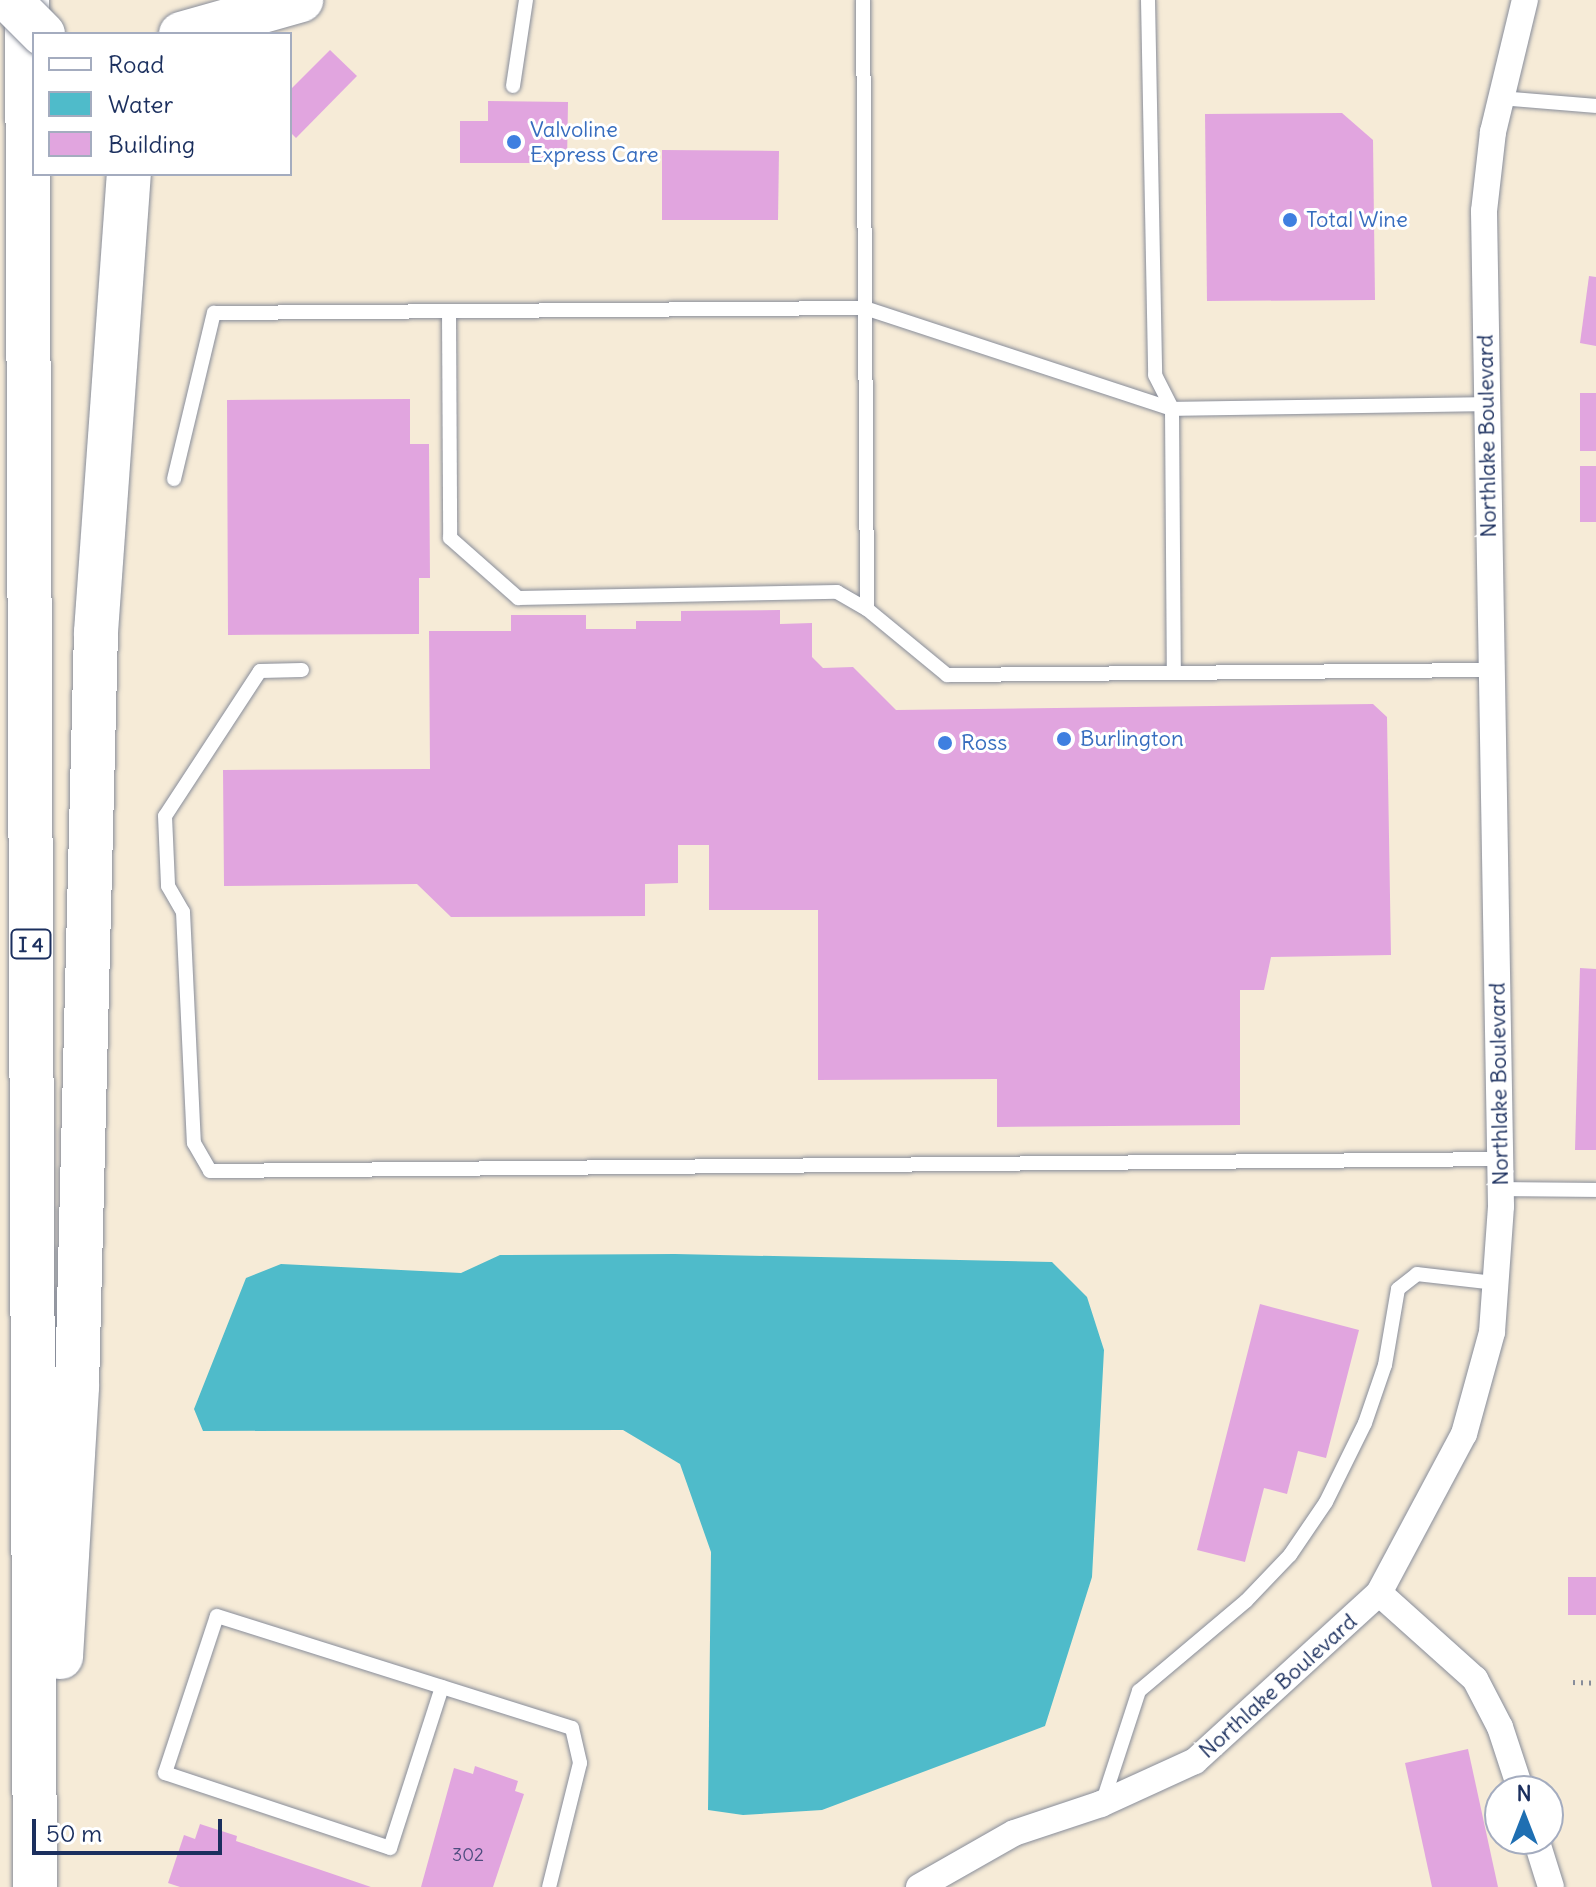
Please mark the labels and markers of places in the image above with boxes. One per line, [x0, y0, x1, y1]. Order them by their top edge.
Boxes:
place label: Valvoline Express Care [530, 116, 659, 168]
marker: Valvoline Express Care [505, 133, 523, 151]
place label: Total Wine [1306, 207, 1408, 233]
marker: Total Wine [1281, 211, 1299, 229]
place label: Burlington [1080, 726, 1184, 752]
place label: Ross [961, 730, 1007, 756]
marker: Burlington [1055, 730, 1073, 748]
marker: Ross [936, 734, 954, 752]

